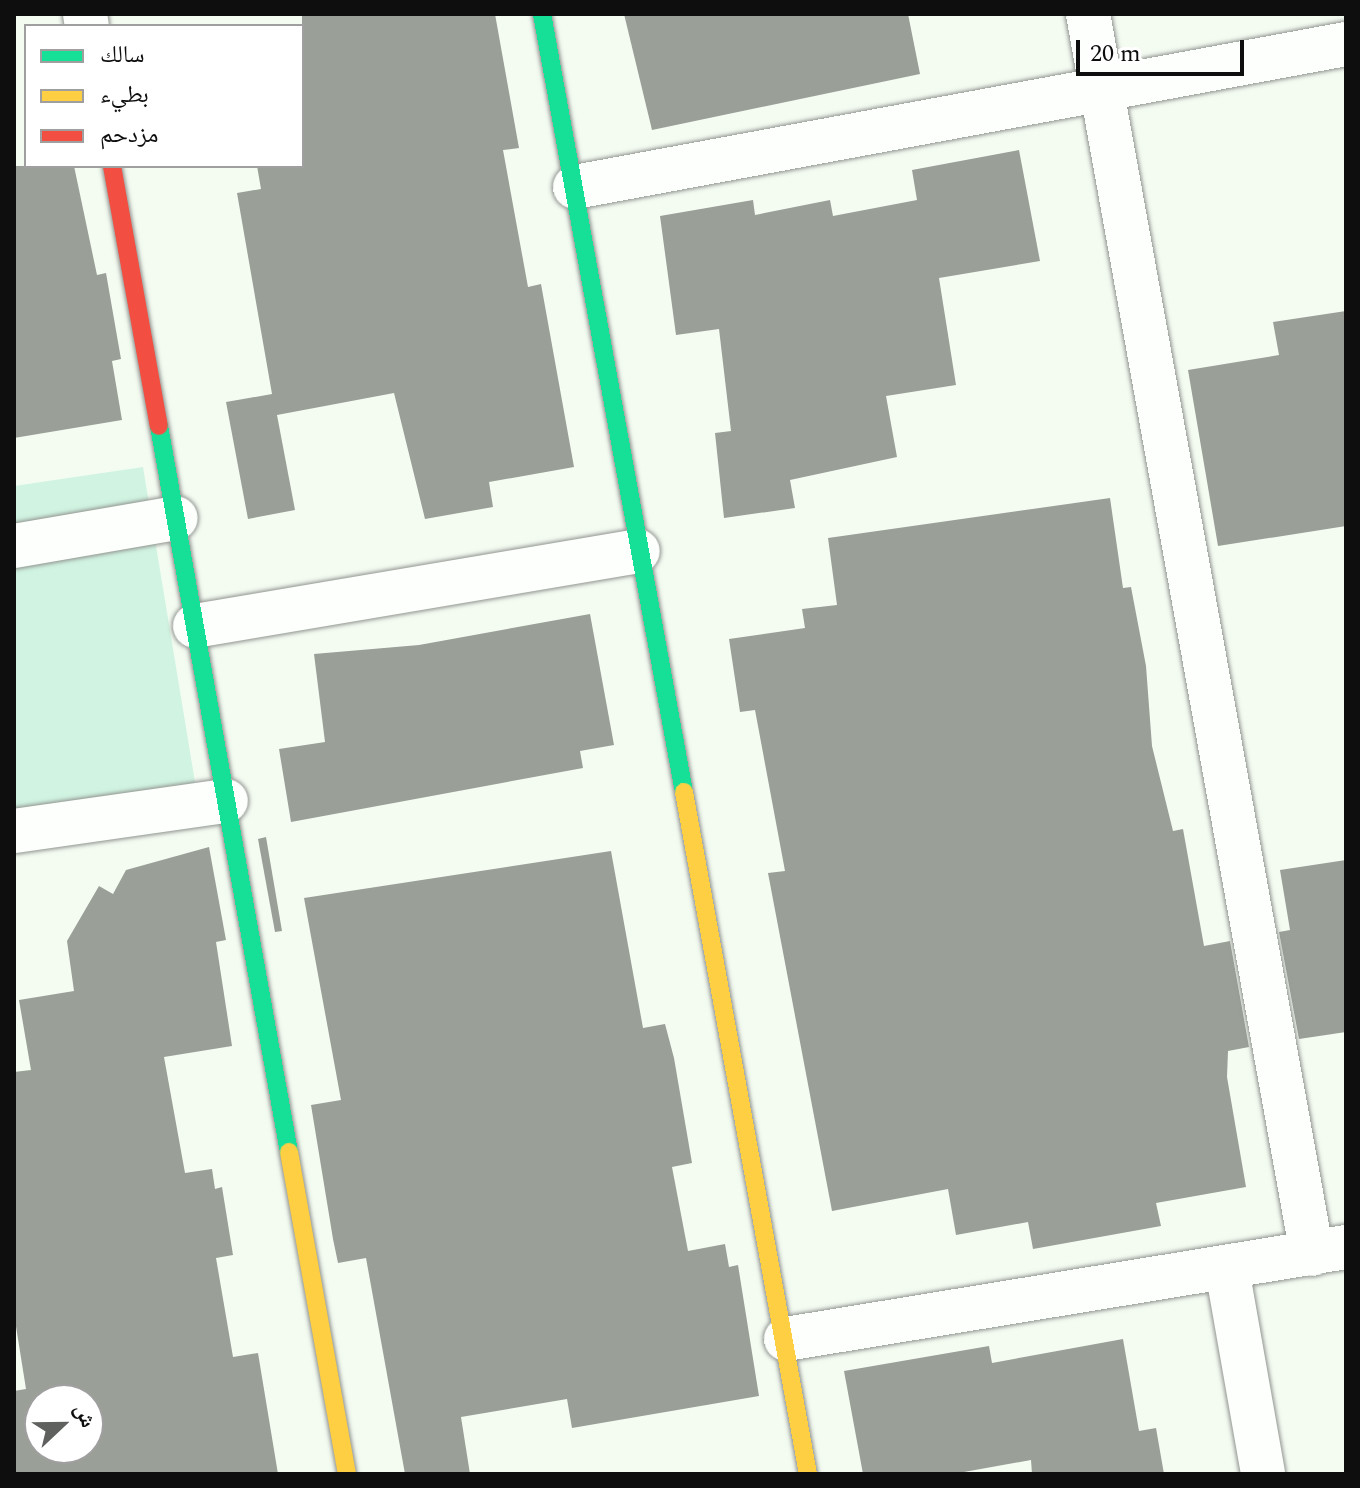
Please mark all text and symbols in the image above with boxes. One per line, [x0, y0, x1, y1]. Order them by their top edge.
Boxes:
legend [24, 24, 304, 168]
scale bar [1080, 24, 1248, 74]
text: 20 m [1090, 36, 1141, 72]
text: سالك [100, 37, 145, 73]
text: بطيء [100, 77, 149, 113]
text: مزدحم [100, 117, 159, 153]
north arrow [24, 1384, 104, 1464]
text: ش [65, 1399, 105, 1433]

